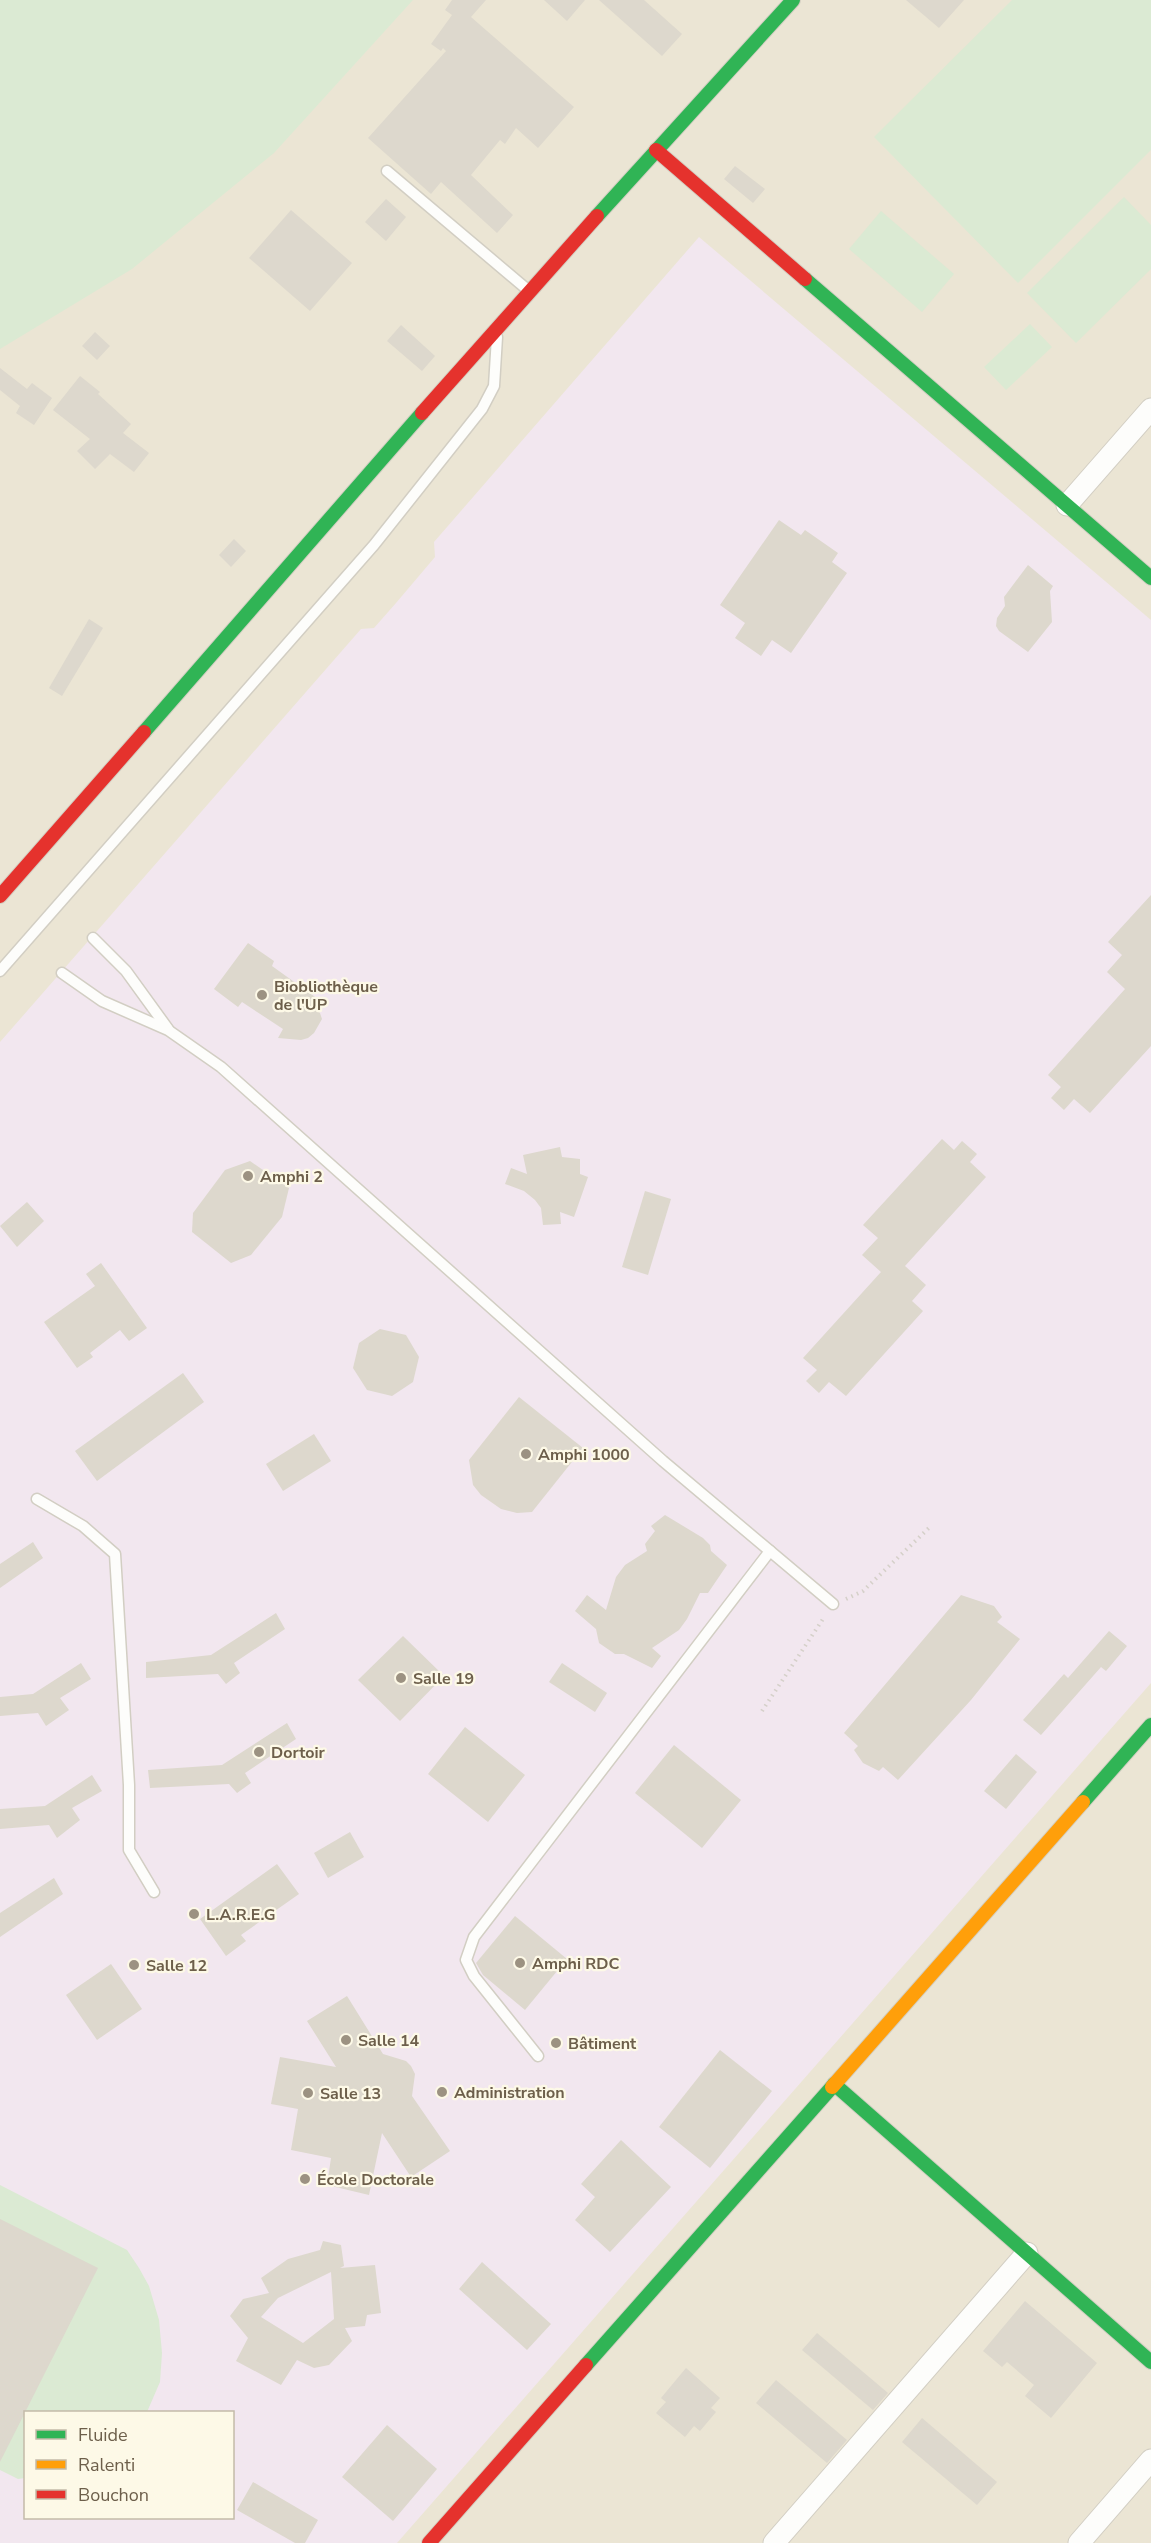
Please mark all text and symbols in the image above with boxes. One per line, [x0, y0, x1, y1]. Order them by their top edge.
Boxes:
place label: Biobliothèque de l'UP [274, 976, 378, 1016]
marker: Biobliothèque de l'UP [255, 988, 269, 1002]
place label: Amphi 2 [260, 1166, 323, 1188]
marker: Amphi 2 [241, 1169, 255, 1183]
place label: Amphi 1000 [538, 1444, 630, 1466]
marker: Amphi 1000 [519, 1447, 533, 1461]
place label: Salle 19 [413, 1668, 474, 1690]
marker: Salle 19 [394, 1671, 408, 1685]
place label: Dortoir [271, 1742, 325, 1764]
marker: Dortoir [252, 1745, 266, 1759]
place label: L.A.R.E.G [206, 1904, 276, 1926]
marker: L.A.R.E.G [187, 1907, 201, 1921]
place label: Amphi RDC [532, 1953, 619, 1975]
place label: Salle 12 [146, 1955, 207, 1977]
marker: Amphi RDC [513, 1956, 527, 1970]
marker: Salle 12 [127, 1958, 141, 1972]
place label: Salle 14 [358, 2030, 420, 2052]
marker: Salle 14 [339, 2033, 353, 2047]
place label: Bâtiment [568, 2033, 637, 2055]
marker: Bâtiment [549, 2036, 563, 2050]
place label: Administration [454, 2082, 565, 2104]
place label: Salle 13 [320, 2083, 381, 2105]
marker: Administration [435, 2085, 449, 2099]
marker: Salle 13 [301, 2086, 315, 2100]
place label: École Doctorale [317, 2169, 434, 2191]
marker: École Doctorale [298, 2172, 312, 2186]
legend [24, 2411, 234, 2519]
text: Fluide [78, 2423, 128, 2447]
text: Ralenti [78, 2453, 135, 2477]
text: Bouchon [78, 2483, 149, 2507]

